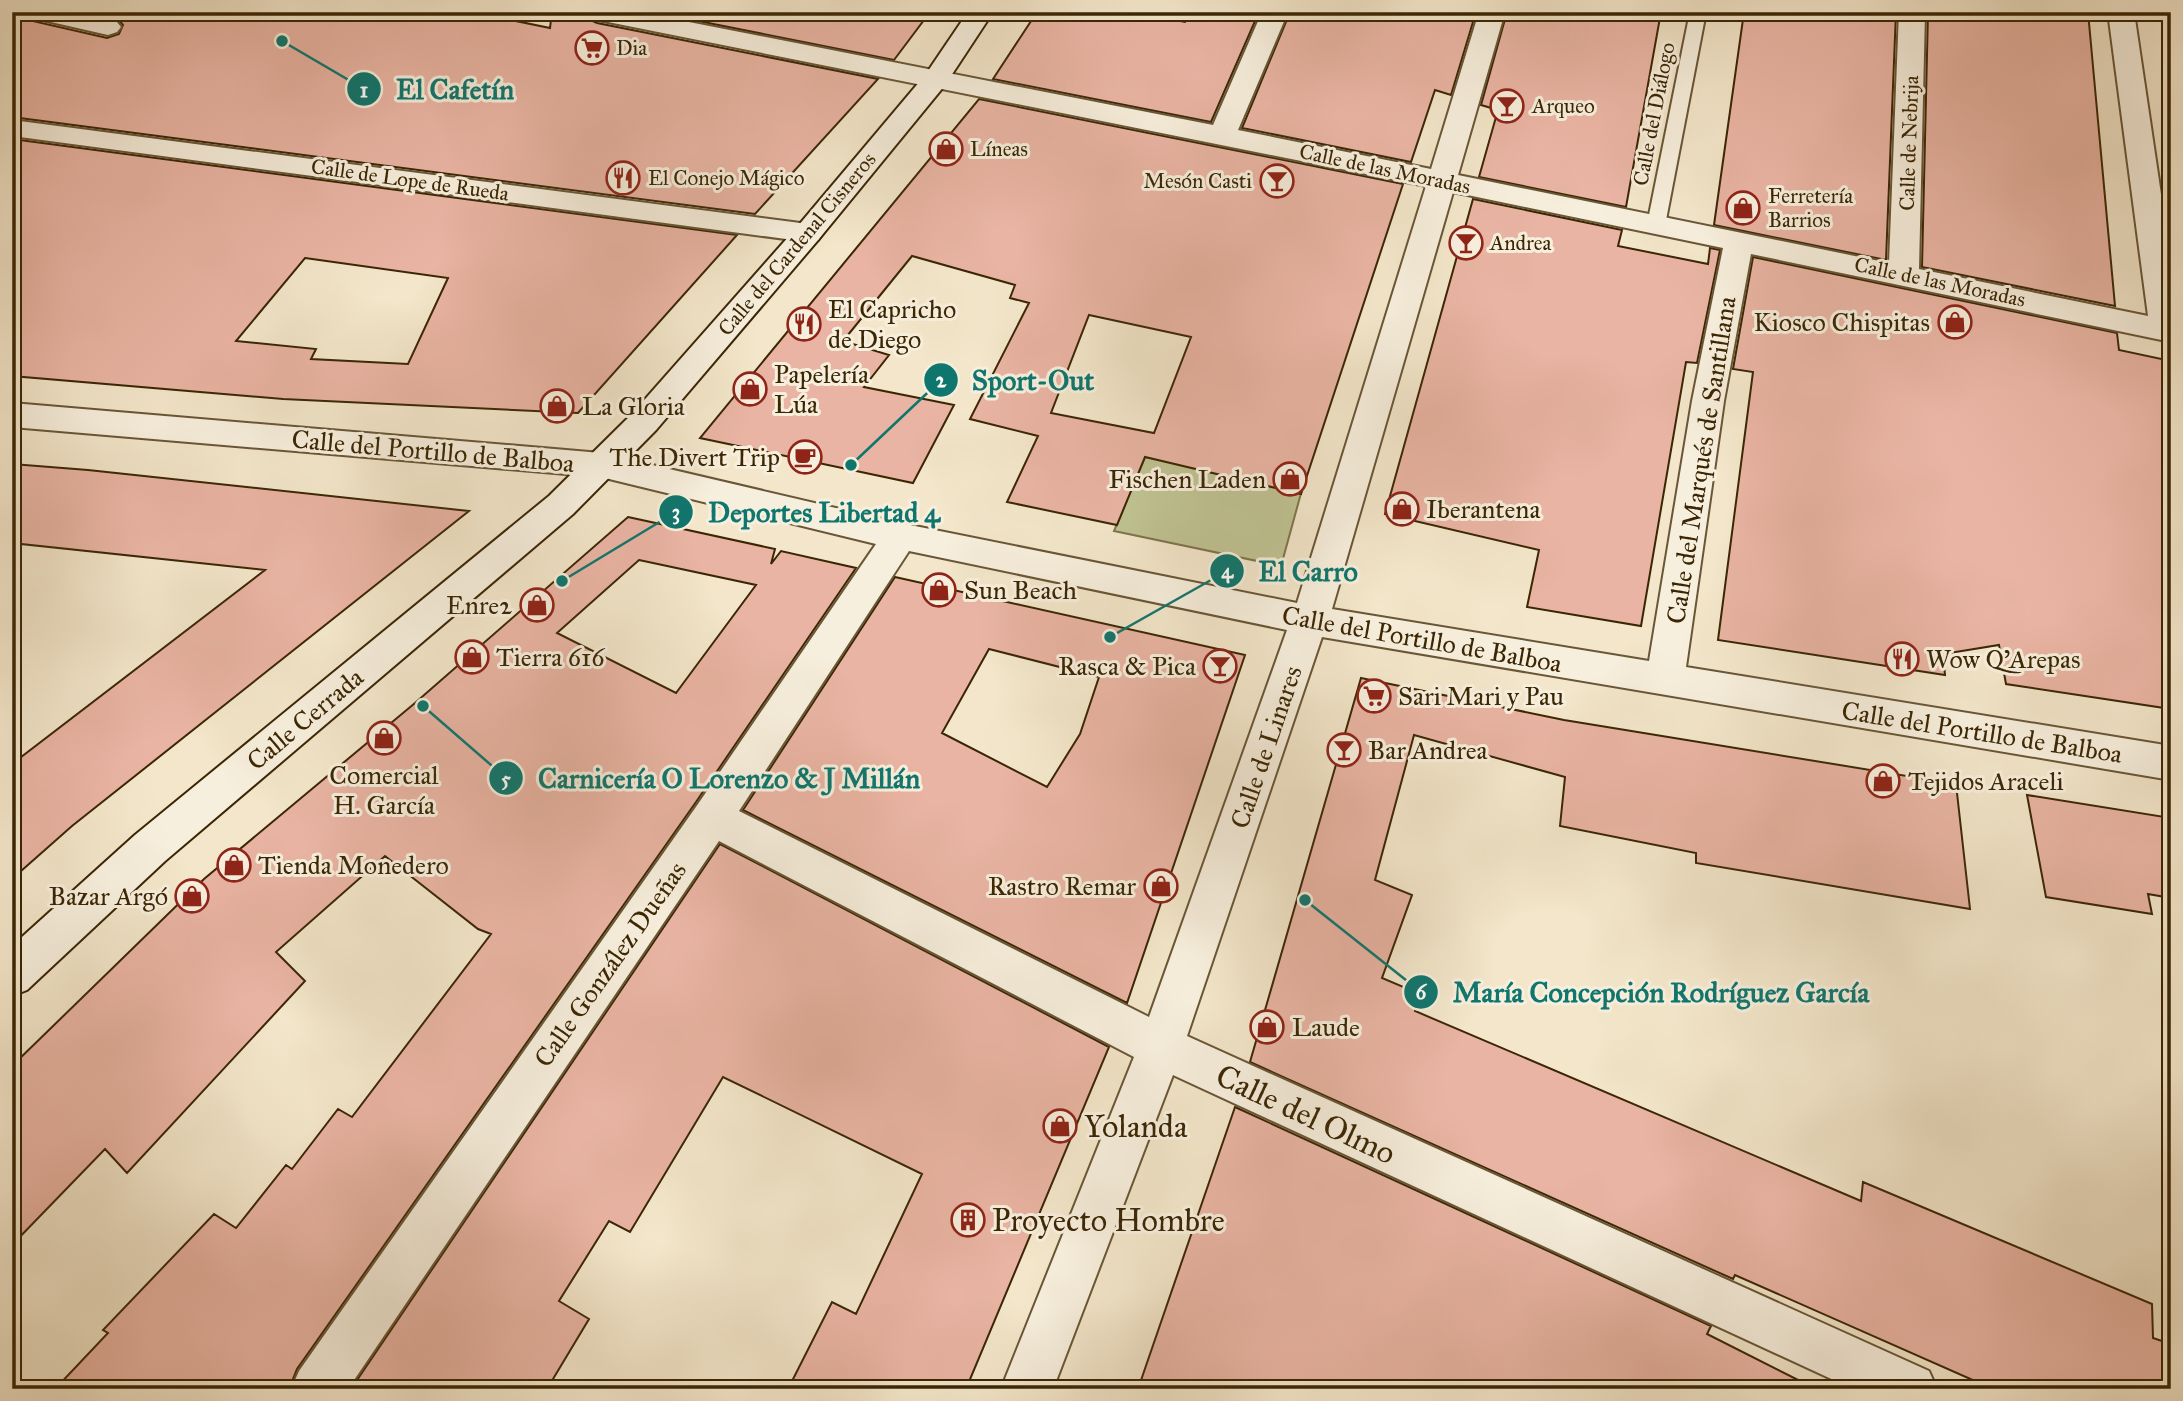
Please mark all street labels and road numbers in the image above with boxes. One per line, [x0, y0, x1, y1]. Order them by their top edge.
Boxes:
street label: Calle del Diálogo [1627, 40, 1681, 188]
street label: Calle de Nebrija [1894, 75, 1924, 211]
street label: Calle de las Moradas [1297, 138, 1473, 200]
street label: Calle del Cardenal Cisneros [712, 147, 882, 341]
street label: Calle de Lope de Rueda [309, 153, 511, 207]
street label: Calle de las Moradas [1852, 251, 2028, 313]
street label: Calle del Marqués de Santillana [1659, 294, 1743, 626]
street label: Calle del Portillo de Balboa [290, 423, 576, 479]
street label: Calle del Portillo de Balboa [1280, 599, 1564, 679]
street label: Calle Cerrada [240, 661, 370, 777]
street label: Calle de Linares [1223, 661, 1309, 833]
street label: Calle del Portillo de Balboa [1839, 694, 2125, 770]
street label: Calle González Dueñas [527, 855, 693, 1073]
street label: Calle del Olmo [1210, 1056, 1402, 1173]

